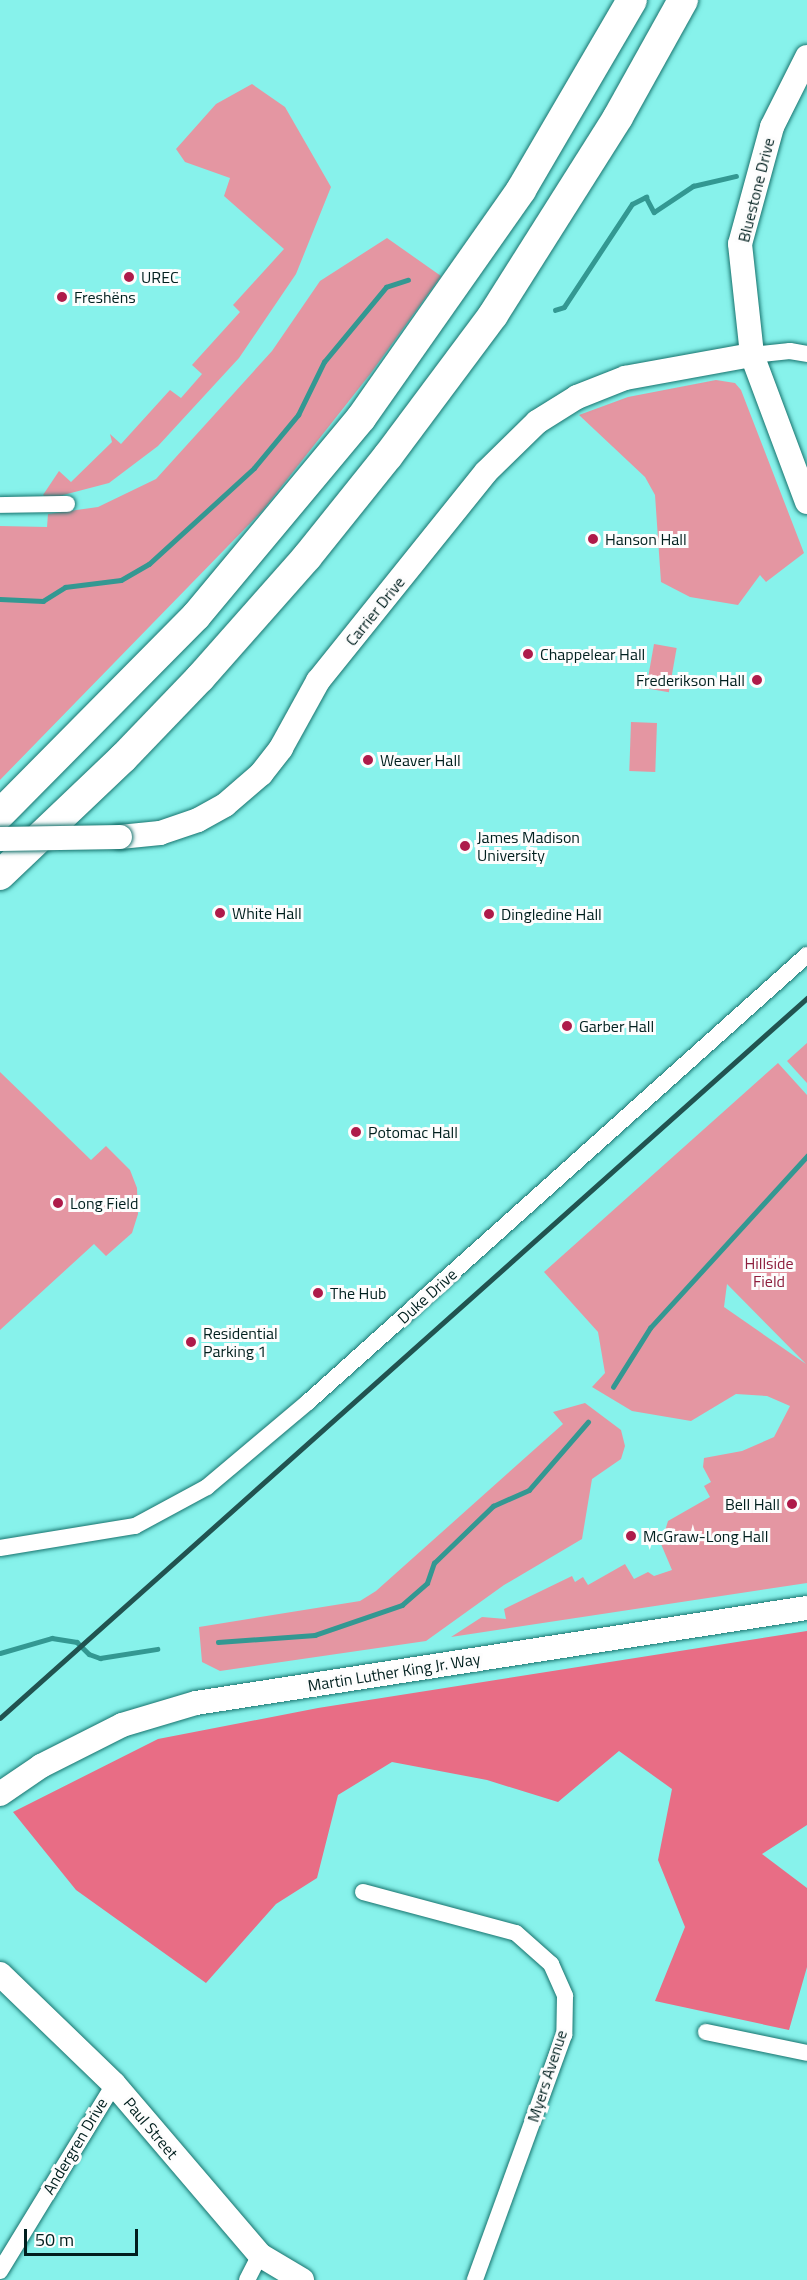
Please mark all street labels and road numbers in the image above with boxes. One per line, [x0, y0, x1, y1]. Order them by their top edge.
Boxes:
street label: Bluestone Drive [734, 136, 778, 244]
street label: Carrier Drive [341, 573, 409, 649]
street label: Duke Drive [394, 1264, 460, 1328]
street label: Martin Luther King Jr. Way [306, 1649, 482, 1695]
street label: Myers Avenue [523, 2028, 571, 2124]
street label: Paul Street [120, 2093, 182, 2163]
street label: Andergren Drive [39, 2094, 111, 2198]

